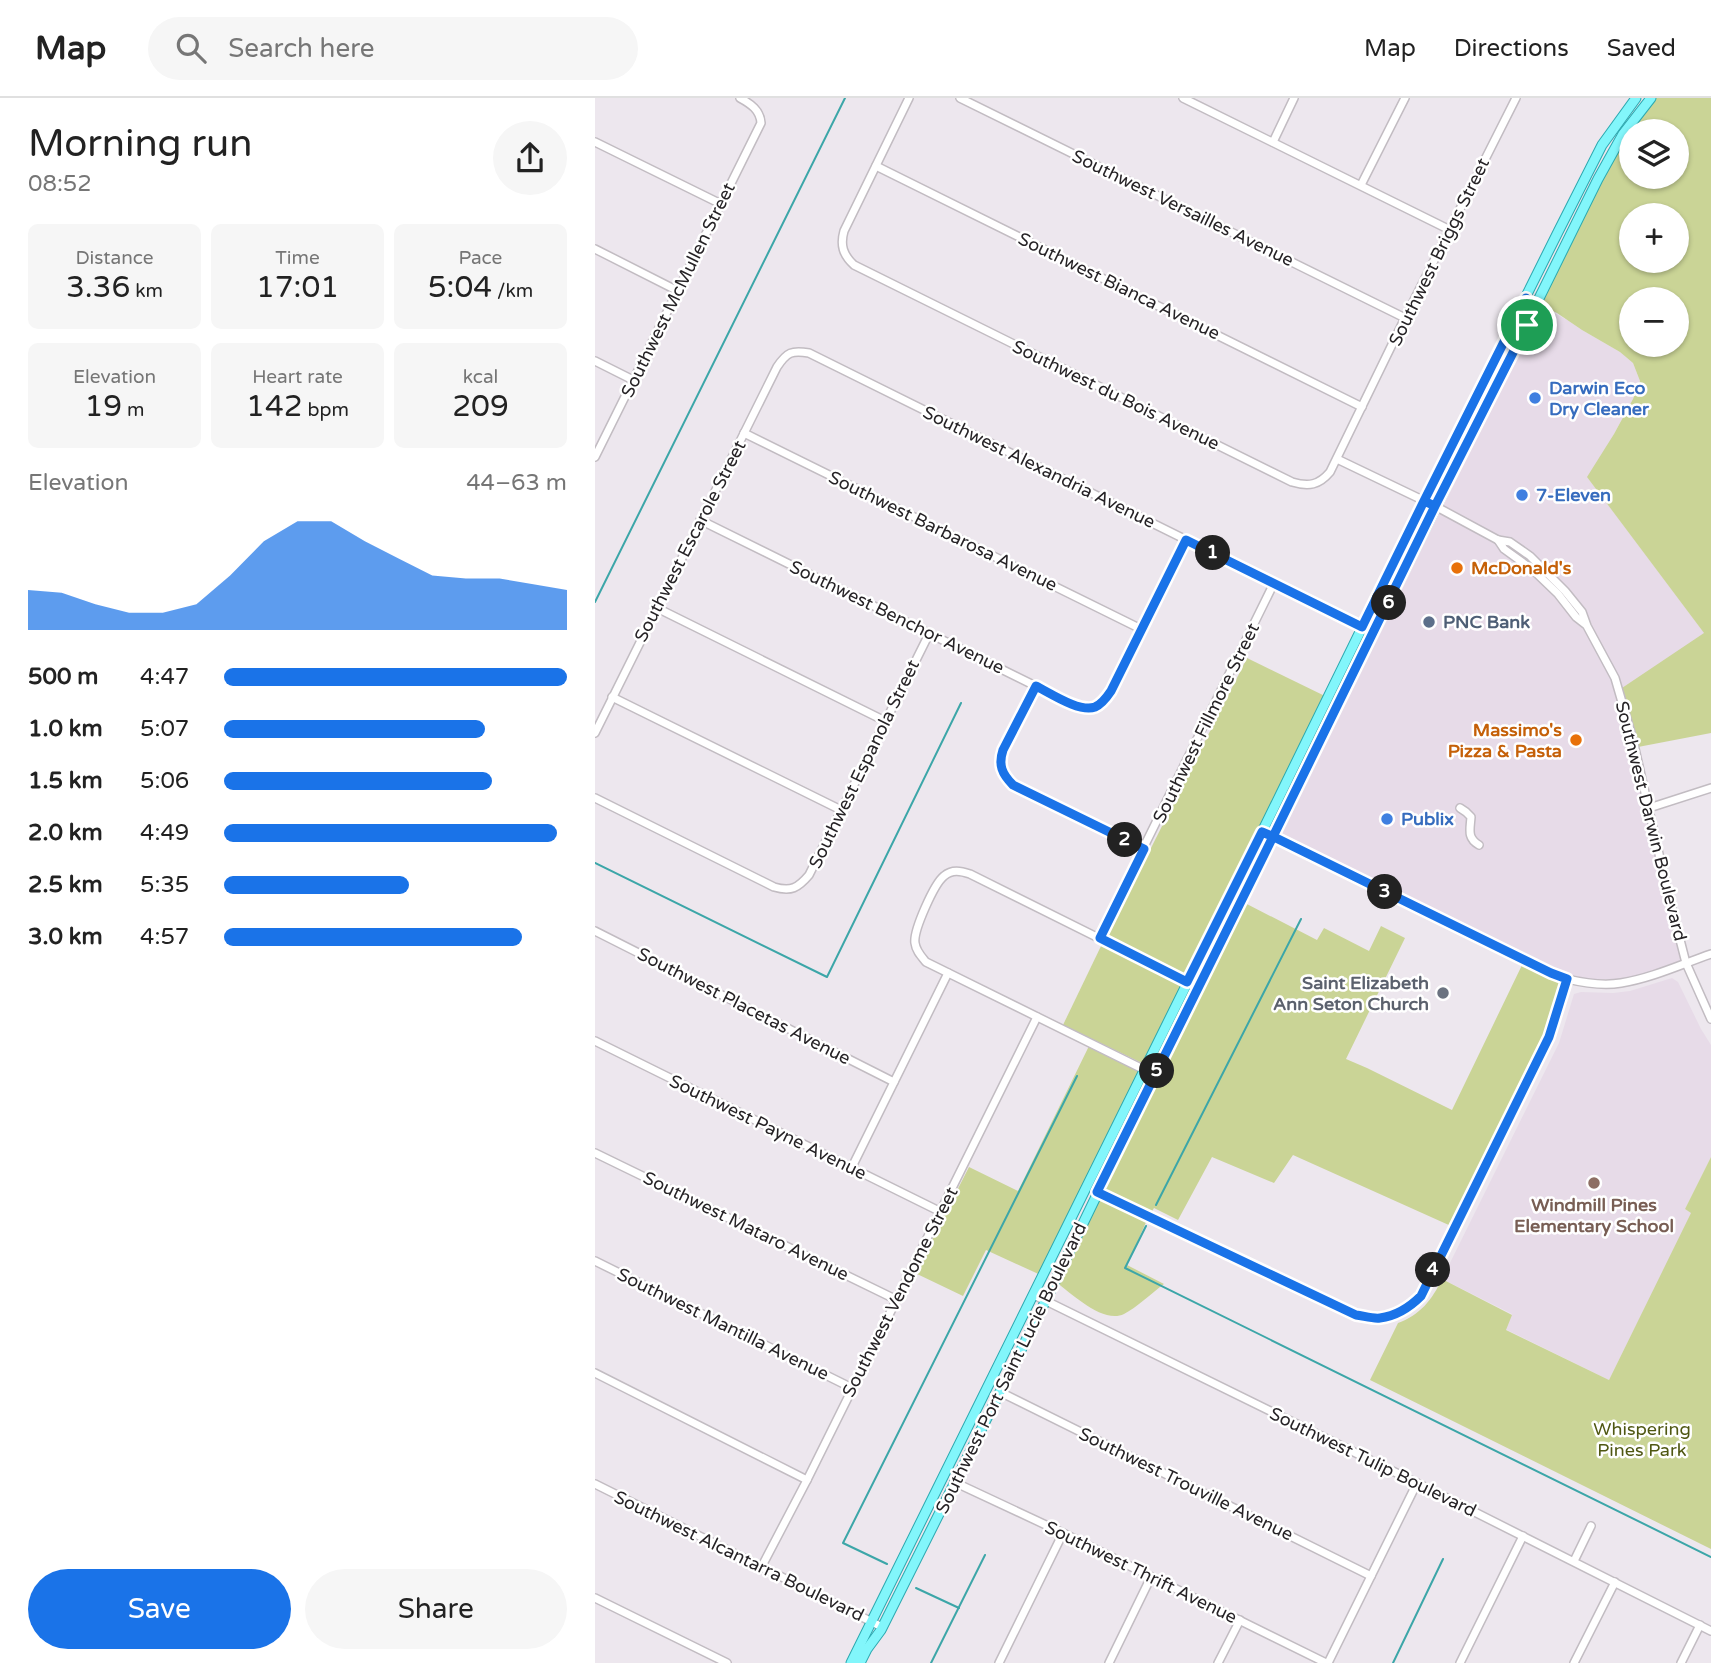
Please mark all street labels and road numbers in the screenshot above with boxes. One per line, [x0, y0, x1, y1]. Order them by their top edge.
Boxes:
street label: Southwest Versailles Avenue [1069, 145, 1297, 271]
street label: Southwest Briggs Street [1384, 154, 1494, 350]
street label: Southwest McMullen Street [616, 179, 740, 401]
street label: Southwest Bianca Avenue [1014, 227, 1224, 345]
street label: Southwest du Bois Avenue [1009, 335, 1223, 455]
street label: Southwest Alexandria Avenue [919, 401, 1159, 533]
street label: Southwest Escarole Street [630, 436, 751, 645]
street label: Southwest Barbarosa Avenue [825, 466, 1061, 596]
street label: Southwest Benchor Avenue [786, 555, 1008, 679]
street label: Southwest Fillmore Street [1148, 619, 1264, 827]
street label: Southwest Espanola Street [804, 656, 924, 872]
street label: Southwest Darwin Boulevard [1611, 699, 1691, 943]
street label: Southwest Placetas Avenue [634, 943, 854, 1069]
street label: Southwest Payne Avenue [666, 1070, 870, 1184]
street label: Southwest Mataro Avenue [640, 1167, 852, 1285]
street label: Southwest Vendome Street [837, 1183, 963, 1401]
street label: Southwest Port Saint Lucie Boulevard [931, 1219, 1091, 1517]
street label: Southwest Mantilla Avenue [614, 1263, 832, 1385]
street label: Southwest Tulip Boulevard [1266, 1402, 1480, 1522]
street label: Southwest Trouville Avenue [1075, 1422, 1297, 1546]
street label: Southwest Alcantarra Boulevard [610, 1486, 868, 1626]
street label: Southwest Thrift Avenue [1041, 1516, 1241, 1628]

